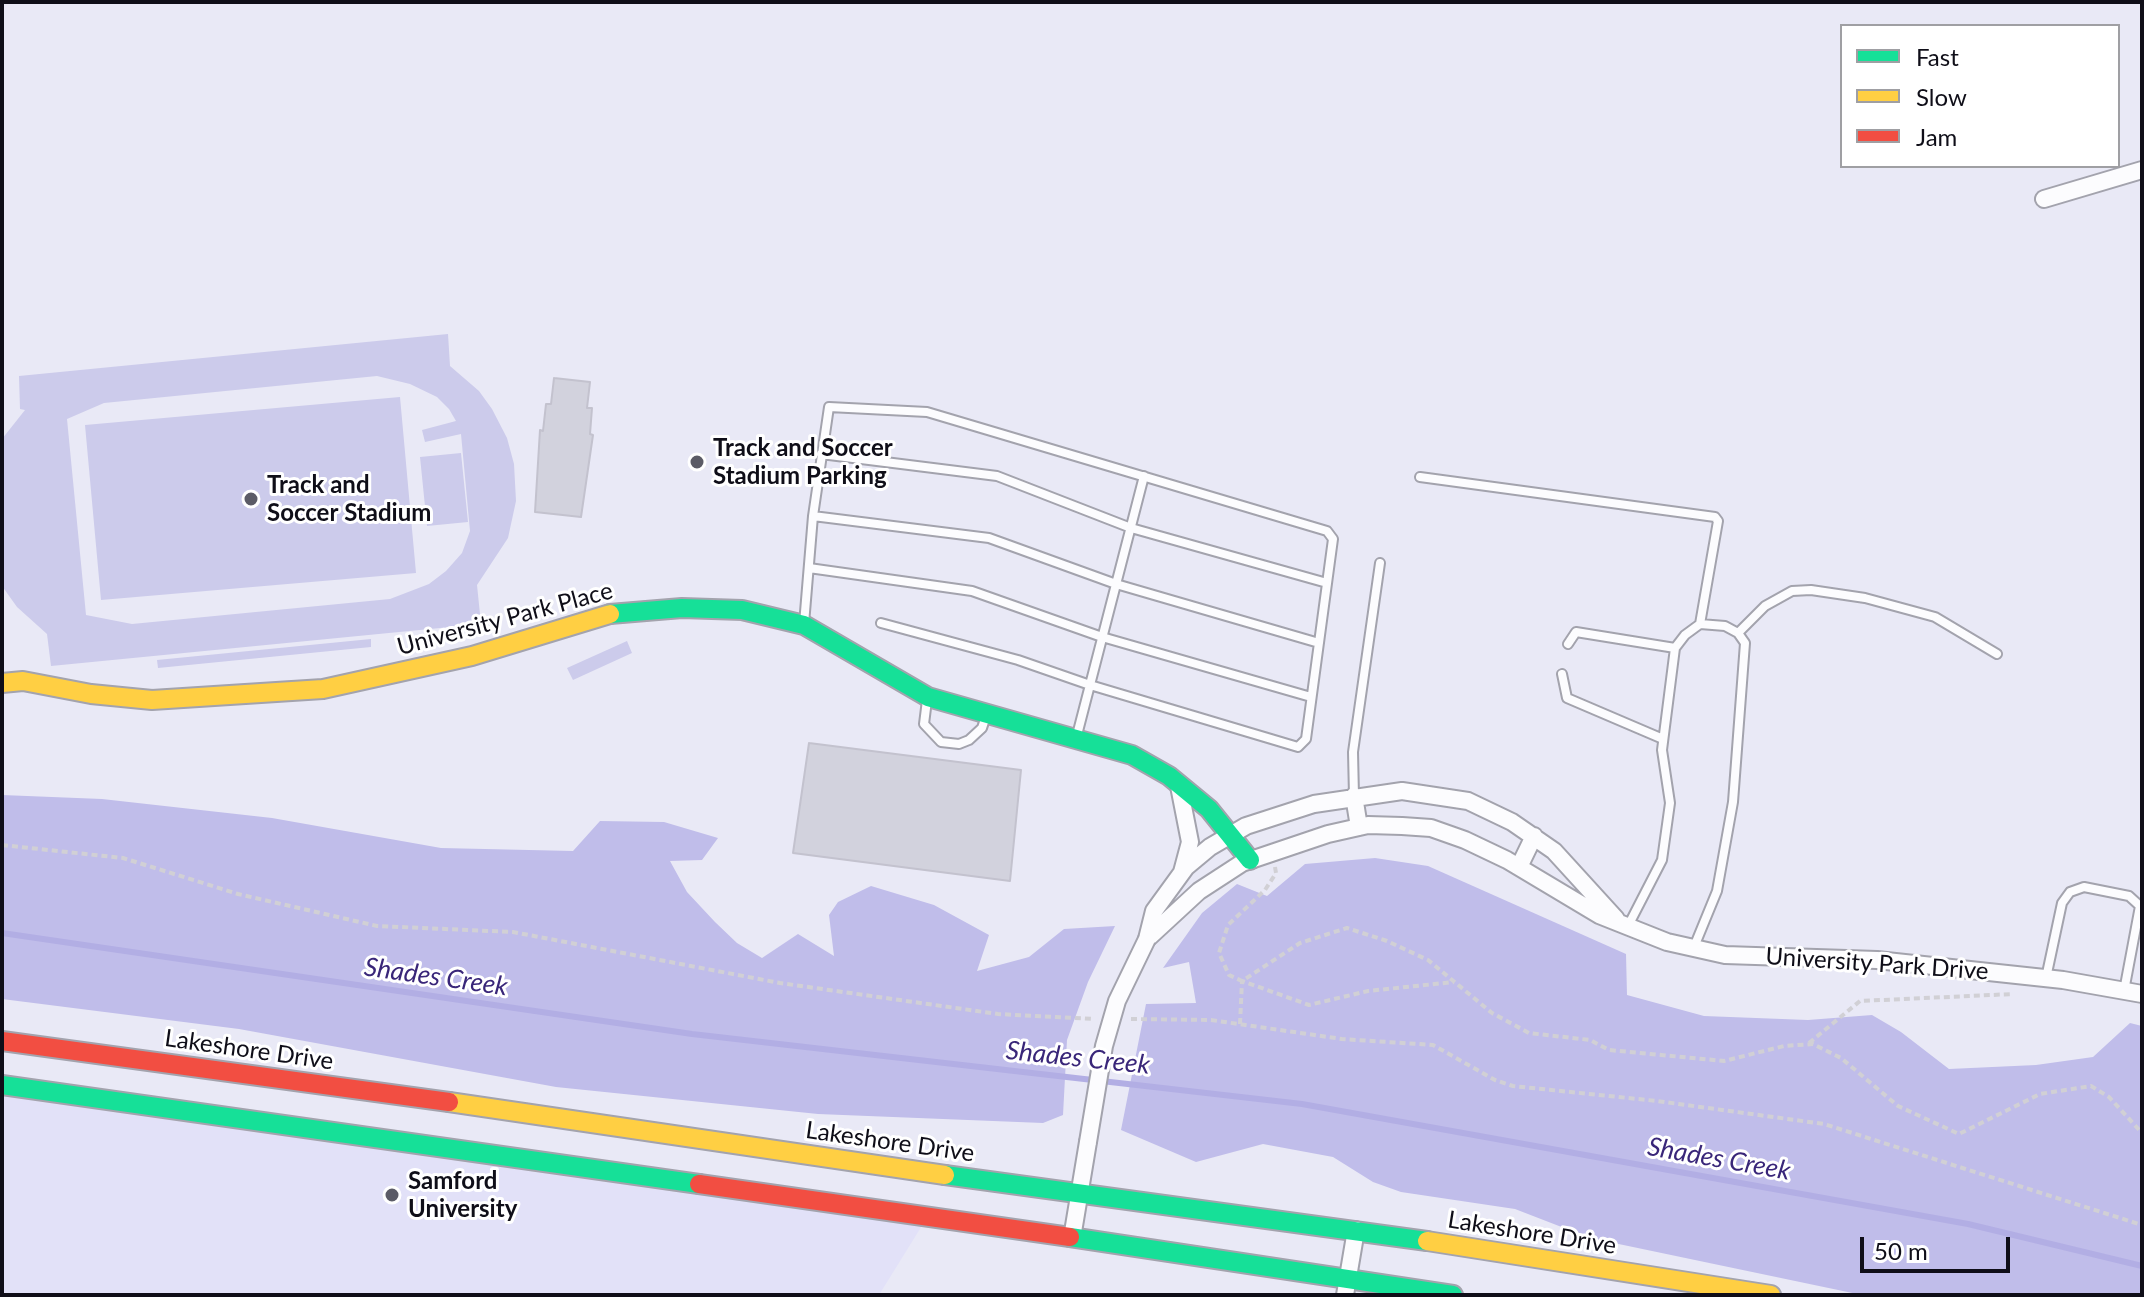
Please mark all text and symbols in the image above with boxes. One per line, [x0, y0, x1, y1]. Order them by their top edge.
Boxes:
legend [1840, 24, 2120, 168]
text: Fast [1916, 42, 1959, 71]
text: Slow [1916, 82, 1967, 111]
text: Jam [1916, 122, 1957, 151]
place label: Track and Soccer Stadium Parking [713, 434, 893, 490]
marker: Track and Soccer Stadium Parking [688, 453, 706, 471]
place label: Track and Soccer Stadium [267, 471, 431, 527]
marker: Track and Soccer Stadium [242, 490, 260, 508]
street label: University Park Place [394, 576, 616, 662]
street label: University Park Drive [1765, 942, 1989, 986]
water label: Shades Creek [362, 952, 510, 1002]
street label: Lakeshore Drive [163, 1024, 335, 1076]
water label: Shades Creek [1005, 1035, 1151, 1081]
street label: Lakeshore Drive [804, 1116, 976, 1168]
water label: Shades Creek [1645, 1131, 1793, 1187]
place label: Samford University [408, 1167, 517, 1223]
marker: Samford University [383, 1186, 401, 1204]
street label: Lakeshore Drive [1446, 1205, 1618, 1261]
scale bar [1864, 1221, 2014, 1271]
text: 50 m [1874, 1236, 1928, 1265]

